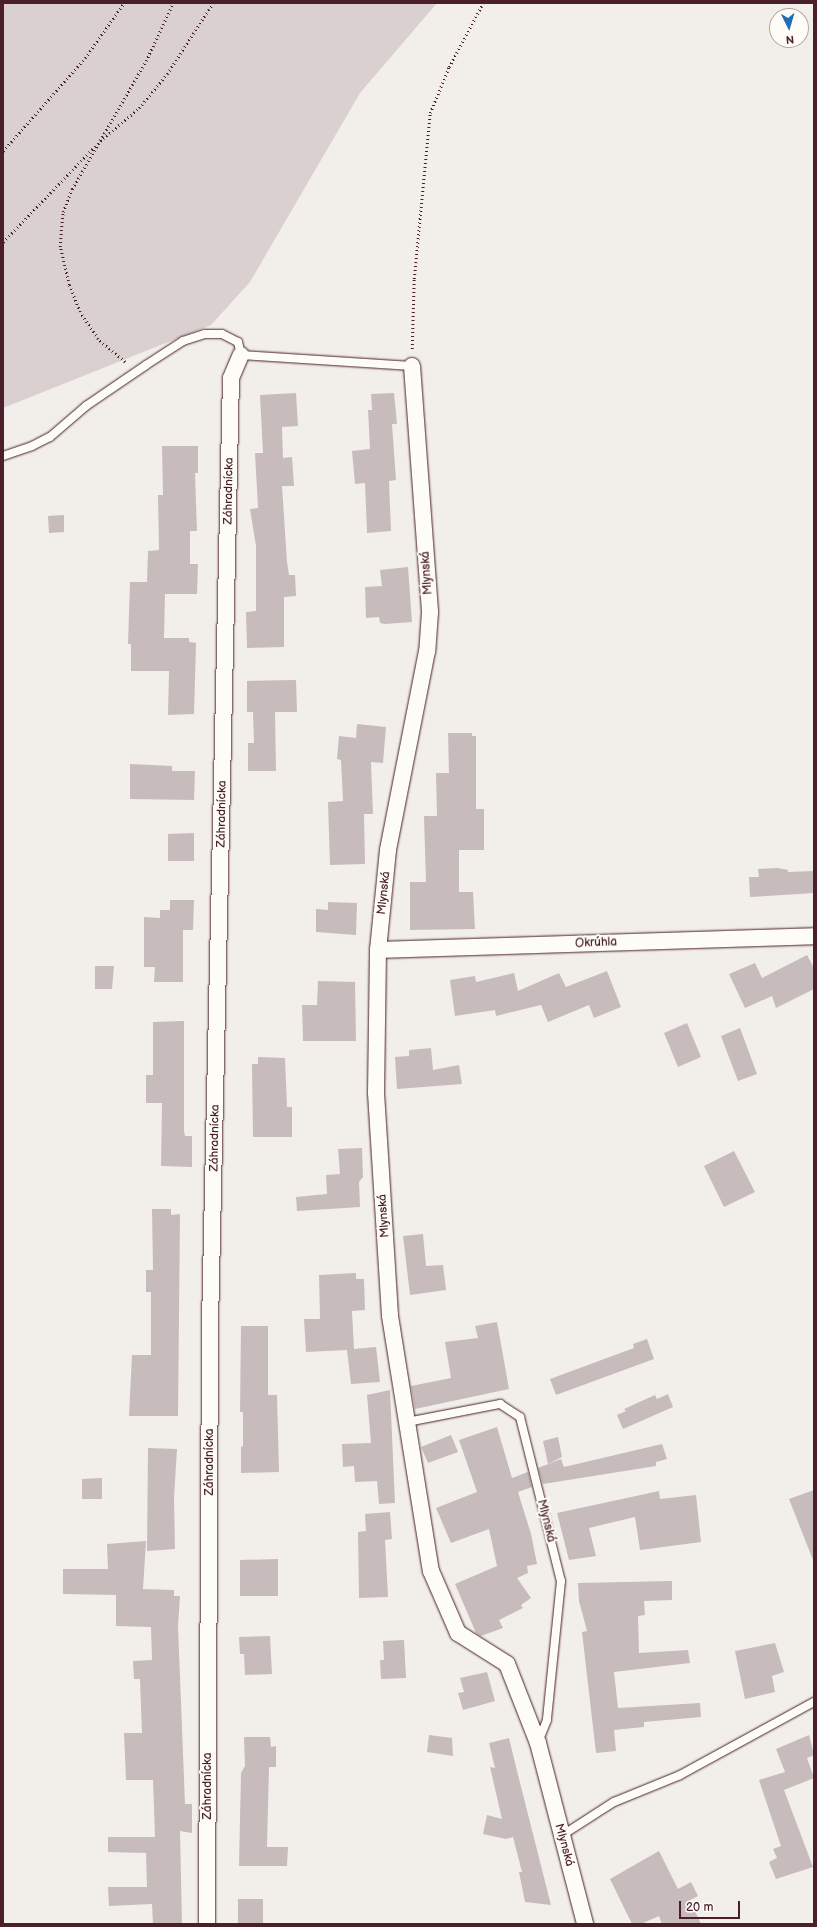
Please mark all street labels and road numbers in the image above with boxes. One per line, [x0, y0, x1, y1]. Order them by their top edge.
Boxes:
street label: Záhradnícka [221, 457, 237, 525]
street label: Mlynská [418, 551, 436, 595]
street label: Záhradnícka [214, 780, 230, 848]
street label: Mlynská [375, 871, 393, 915]
street label: Okrúhla [575, 935, 617, 951]
street label: Záhradnícka [207, 1104, 223, 1172]
street label: Mlynská [375, 1194, 393, 1238]
street label: Záhradnícka [203, 1428, 217, 1496]
street label: Mlynská [534, 1498, 558, 1544]
street label: Záhradnícka [201, 1752, 215, 1820]
street label: Mlynská [551, 1822, 577, 1868]

